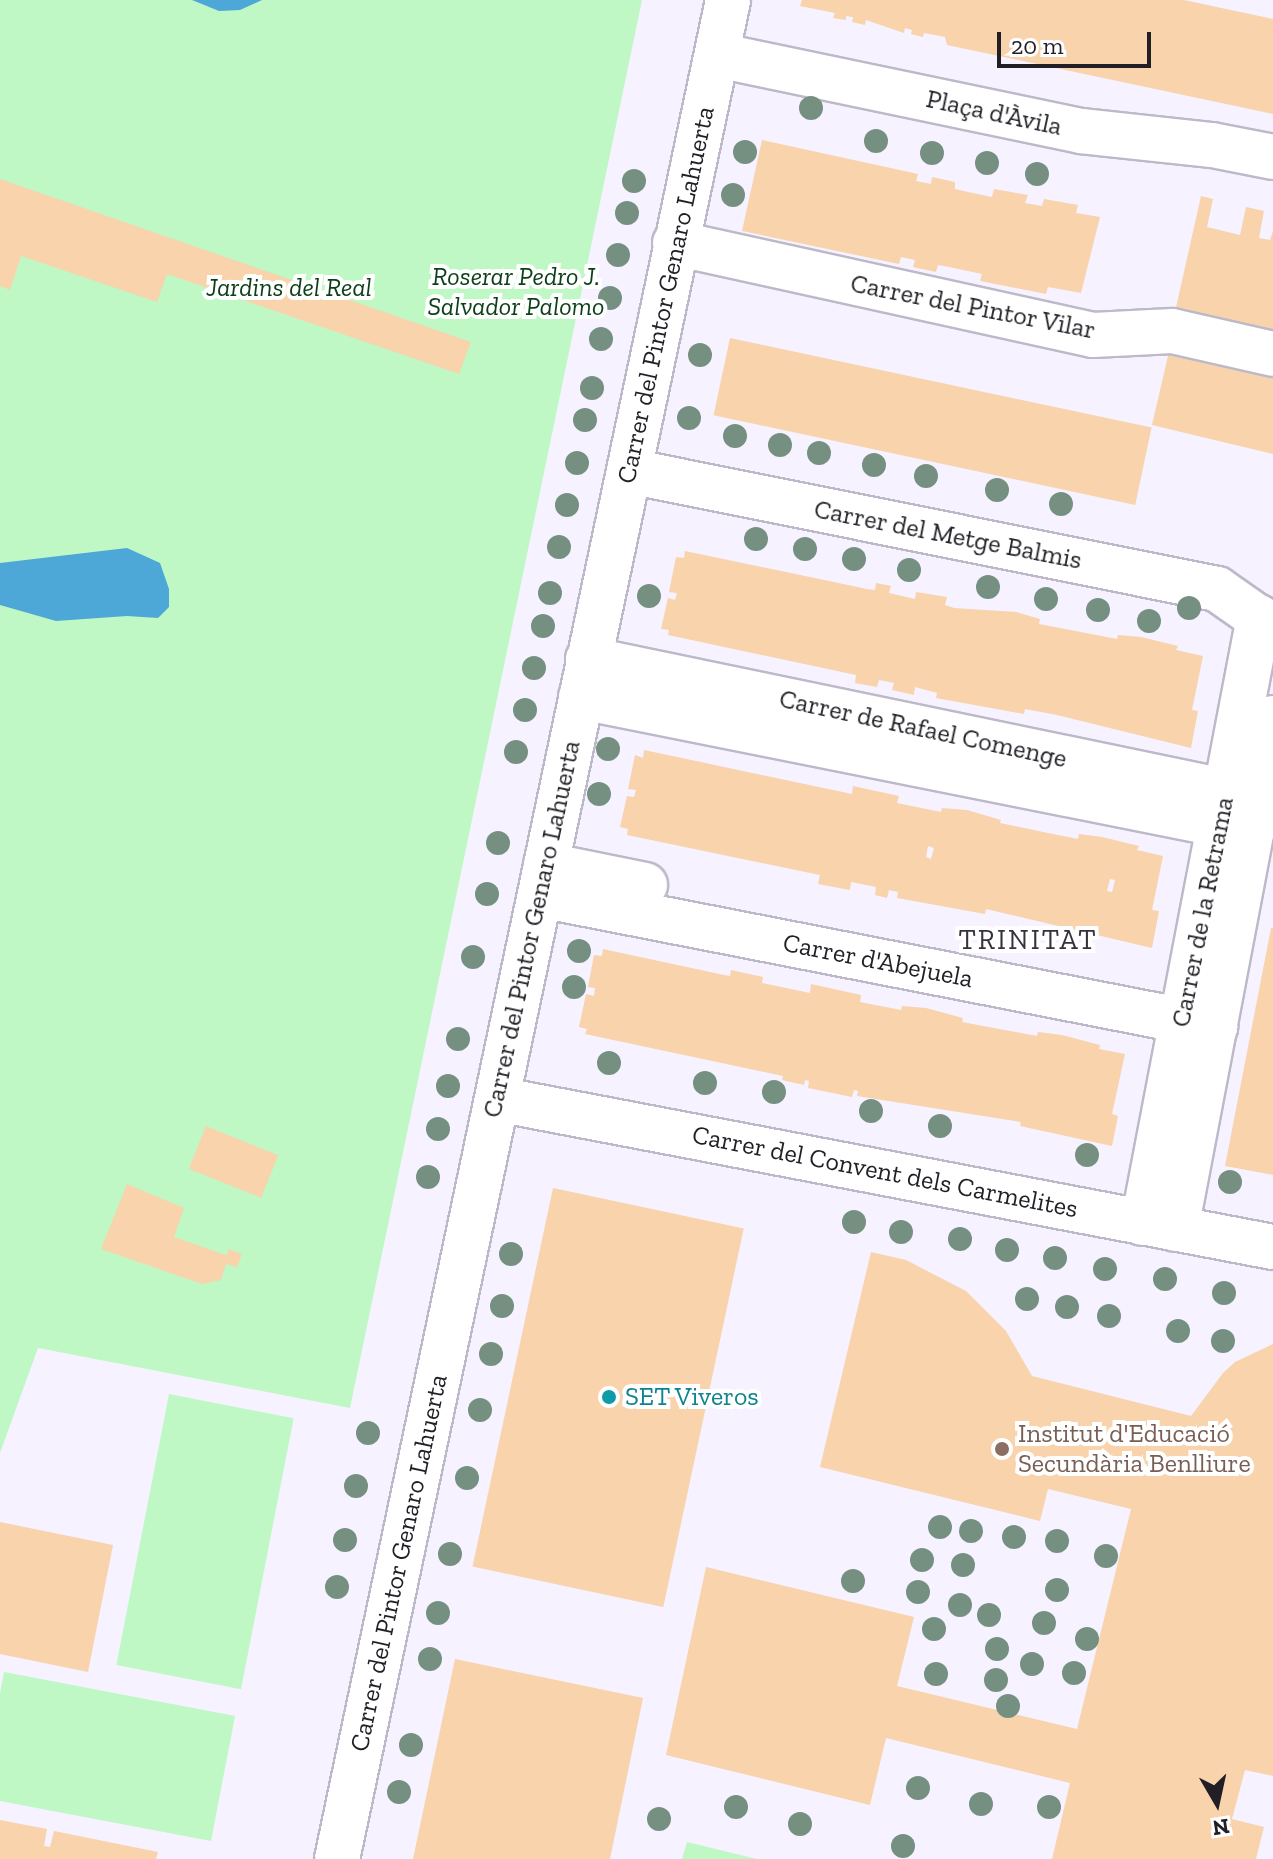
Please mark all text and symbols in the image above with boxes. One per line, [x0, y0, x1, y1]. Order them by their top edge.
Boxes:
scale bar [1001, 16, 1155, 66]
text: 20 m [1011, 31, 1063, 60]
street label: Plaça d'Àvila [923, 83, 1065, 143]
street label: Carrer del Pintor Genaro Lahuerta [611, 103, 721, 487]
park label: Roserar Pedro J. Salvador Palomo [427, 261, 605, 322]
street label: Carrer del Pintor Vilar [847, 268, 1099, 346]
park label: Jardins del Real [206, 272, 372, 304]
street label: Carrer del Metge Balmis [811, 494, 1085, 576]
street label: Carrer de Rafael Comenge [776, 683, 1070, 775]
street label: Carrer del Pintor Genaro Lahuerta [477, 737, 587, 1121]
street label: Carrer de la Retrama [1165, 794, 1241, 1030]
district label: TRINITAT [958, 923, 1098, 957]
street label: Carrer d'Abejuela [780, 927, 976, 995]
street label: Carrer del Convent dels Carmelites [689, 1119, 1081, 1225]
street label: Carrer del Pintor Genaro Lahuerta [344, 1371, 454, 1755]
place label: SET Viveros [625, 1381, 760, 1413]
marker: SET Viveros [600, 1388, 618, 1406]
place label: Institut d'Educació Secundària Benlliure [1018, 1418, 1251, 1480]
marker: Institut d'Educació Secundària Benlliure [993, 1440, 1011, 1458]
north arrow [1177, 1763, 1257, 1843]
text: N [1210, 1813, 1231, 1842]

